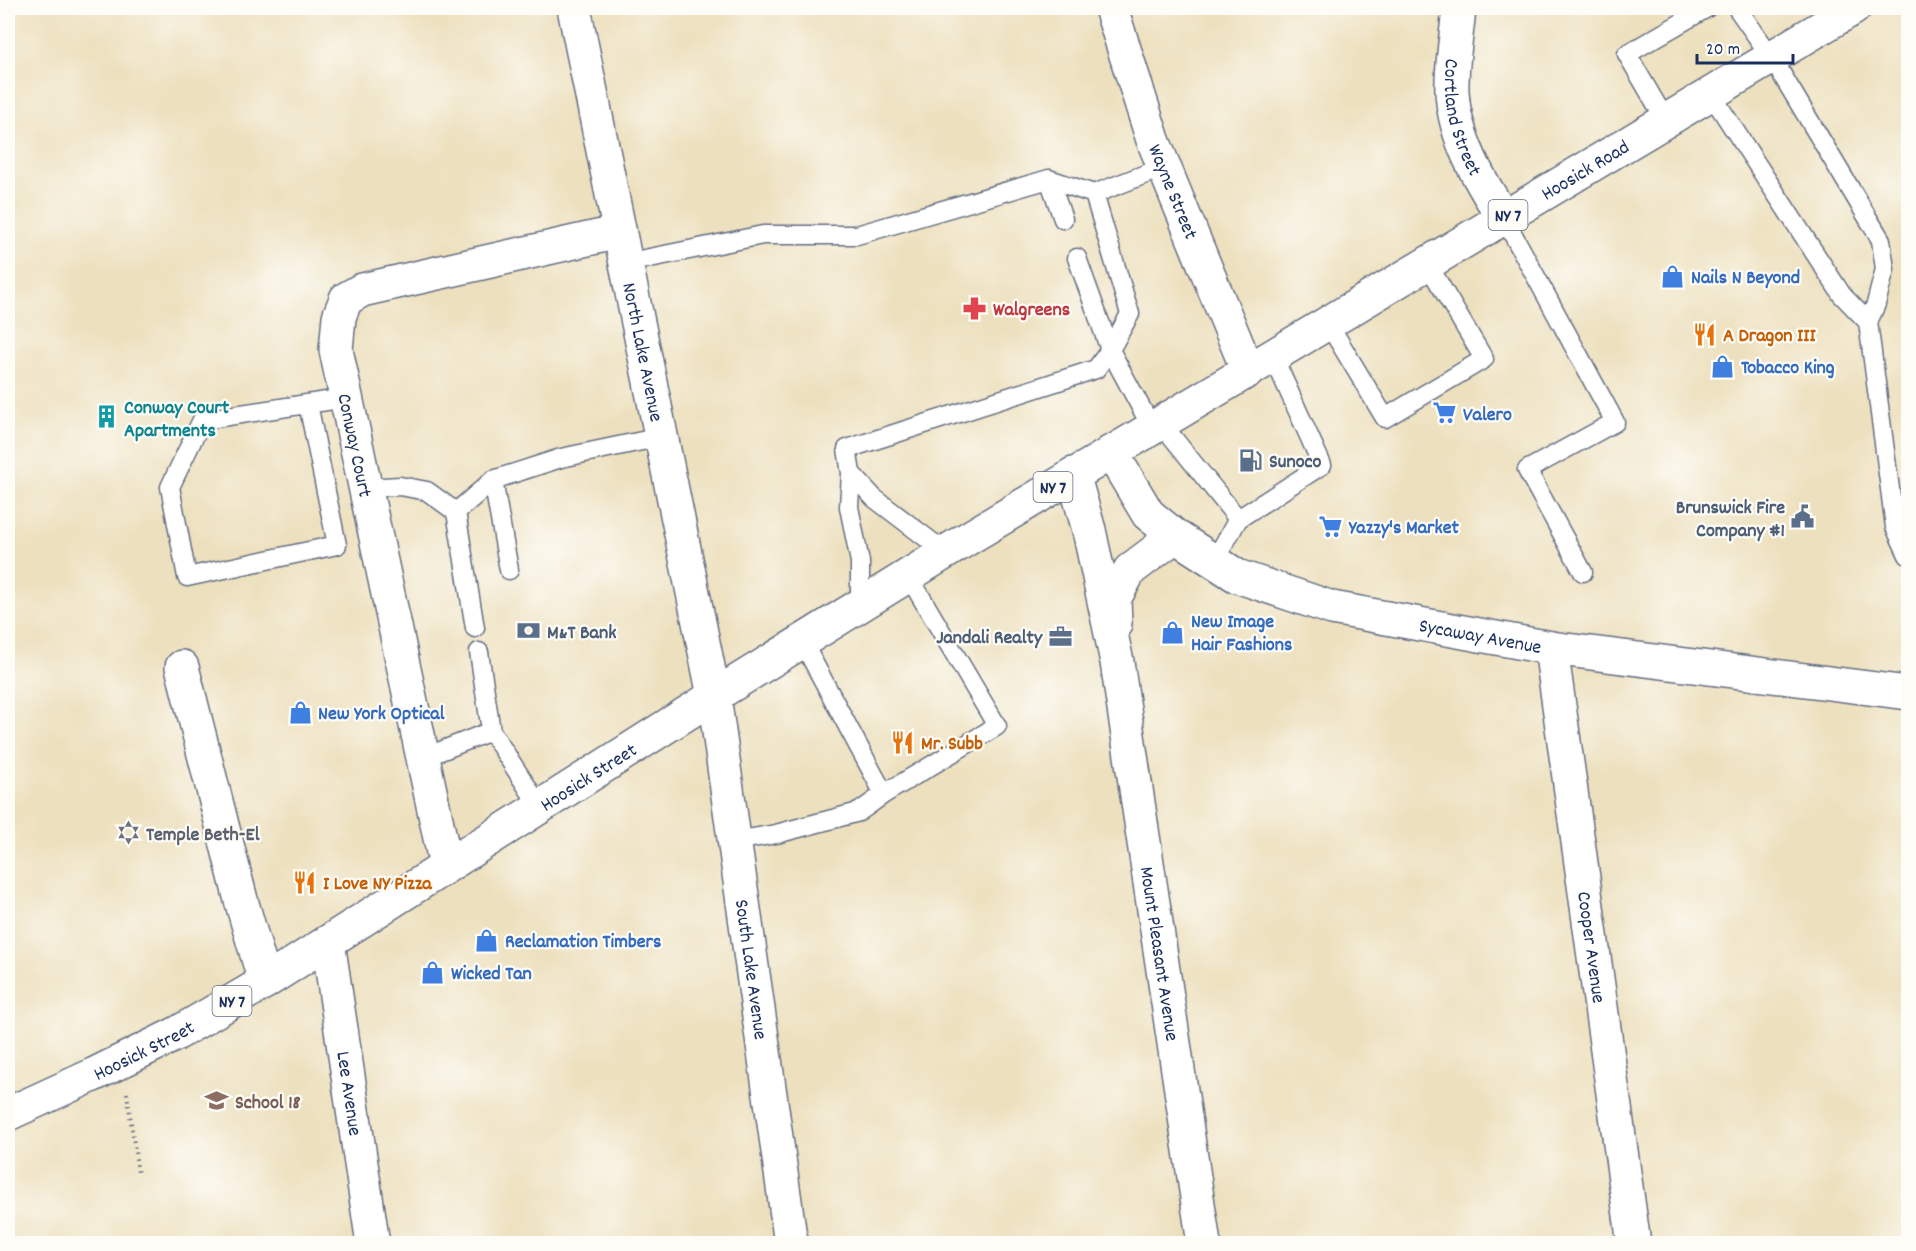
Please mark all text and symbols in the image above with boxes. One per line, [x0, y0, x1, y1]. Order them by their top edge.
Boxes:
scale bar [1697, 27, 1793, 65]
text: 20 m [1706, 38, 1740, 63]
street label: Cortland Street [1435, 57, 1487, 182]
street label: Hoosick Road [1537, 135, 1635, 209]
street label: Wayne Street [1139, 141, 1203, 244]
road number: NY 7 [1488, 200, 1528, 230]
shop icon: Nails N Beyond [1660, 263, 1686, 289]
place label: Nails N Beyond [1691, 265, 1800, 293]
street label: North Lake Avenue [613, 281, 669, 425]
pharmacy icon: Walgreens [962, 295, 988, 321]
place label: Walgreens [993, 297, 1070, 325]
restaurant icon: A Dragon III [1692, 321, 1718, 347]
place label: A Dragon III [1723, 323, 1817, 351]
shop icon: Tobacco King [1710, 353, 1736, 379]
place label: Tobacco King [1741, 355, 1835, 383]
street label: Conway Court [328, 391, 378, 500]
place label: Conway Court Apartments [124, 395, 230, 446]
supermarket icon: Valero [1432, 400, 1458, 426]
place label: Valero [1463, 402, 1512, 430]
building icon: Conway Court Apartments [93, 404, 119, 430]
fuel station icon: Sunoco [1238, 447, 1264, 473]
place label: Sunoco [1269, 449, 1322, 477]
road number: NY 7 [1034, 472, 1072, 502]
place label: Brunswick Fire Company #1 [1676, 495, 1785, 546]
public building icon: Brunswick Fire Company #1 [1790, 504, 1816, 530]
supermarket icon: Yazzy's Market [1318, 513, 1344, 539]
place label: Yazzy's Market [1348, 515, 1459, 543]
place label: New Image Hair Fashions [1191, 609, 1292, 660]
street label: Sycaway Avenue [1416, 613, 1544, 663]
bank icon: M&T Bank [516, 618, 542, 644]
shop icon: New Image Hair Fashions [1160, 619, 1186, 645]
place label: M&T Bank [547, 620, 616, 648]
office icon: Jandali Realty [1047, 623, 1073, 649]
place label: Jandali Realty [936, 625, 1043, 653]
shop icon: New York Optical [287, 699, 313, 725]
place label: New York Optical [318, 701, 445, 729]
restaurant icon: Mr. Subb [890, 729, 916, 755]
place label: Mr. Subb [921, 731, 983, 759]
street label: Hoosick Street [536, 738, 643, 820]
synagogue icon: Temple Beth-El [115, 820, 141, 846]
place label: Temple Beth-El [146, 822, 260, 850]
street label: Mount Pleasant Avenue [1131, 865, 1185, 1043]
restaurant icon: I Love NY Pizza [292, 869, 318, 895]
place label: I Love NY Pizza [323, 871, 432, 899]
street label: Cooper Avenue [1568, 890, 1611, 1005]
street label: South Lake Avenue [726, 898, 773, 1042]
shop icon: Reclamation Timbers [474, 927, 500, 953]
place label: Reclamation Timbers [505, 929, 661, 957]
shop icon: Wicked Tan [420, 959, 446, 985]
place label: Wicked Tan [451, 961, 532, 989]
road number: NY 7 [212, 986, 252, 1016]
street label: Hoosick Street [90, 1015, 201, 1090]
street label: Lee Avenue [327, 1050, 368, 1138]
school or university icon: School 18 [204, 1088, 230, 1114]
place label: School 18 [235, 1090, 301, 1118]

